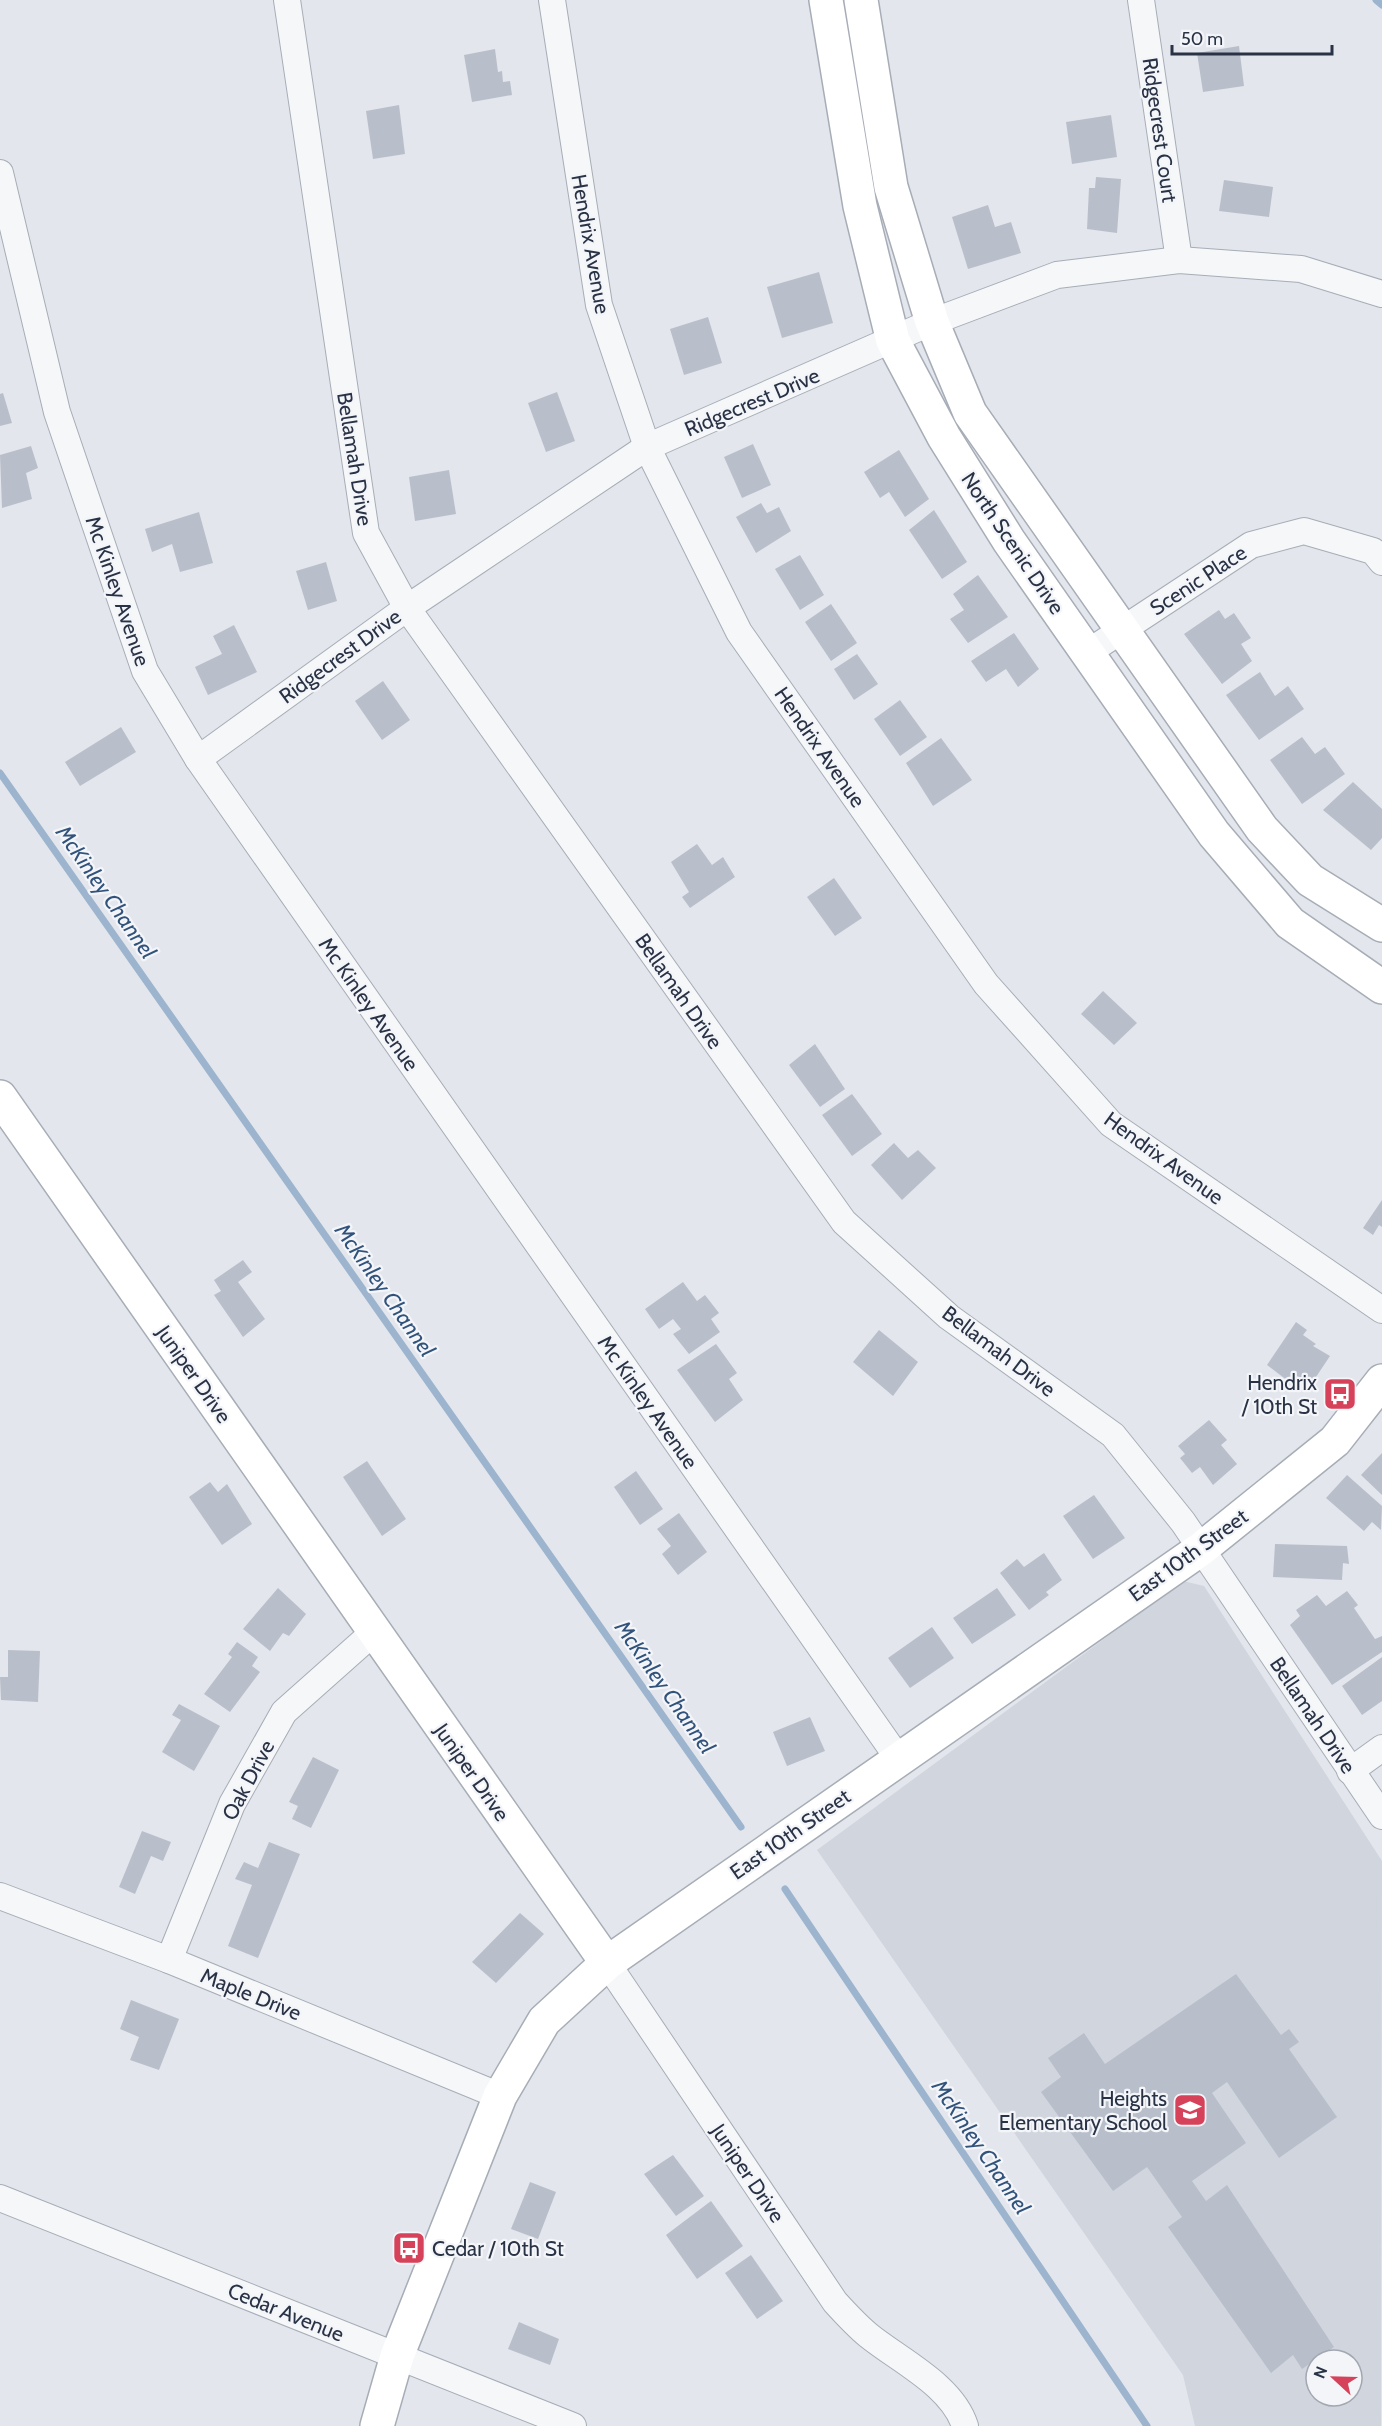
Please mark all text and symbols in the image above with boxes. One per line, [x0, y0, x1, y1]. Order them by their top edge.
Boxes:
scale bar [1172, 18, 1332, 56]
text: 50 m [1181, 28, 1223, 50]
street label: Ridgecrest Court [1137, 56, 1183, 204]
street label: Hendrix Avenue [566, 172, 616, 316]
street label: Ridgecrest Drive [681, 362, 823, 442]
street label: Bellamah Drive [332, 390, 378, 528]
street label: North Scenic Drive [956, 467, 1070, 619]
street label: Mc Kinley Avenue [81, 513, 155, 670]
street label: Scenic Place [1145, 539, 1251, 620]
street label: Ridgecrest Drive [274, 603, 406, 708]
street label: Hendrix Avenue [769, 682, 871, 812]
water label: McKinley Channel [49, 819, 162, 965]
street label: Bellamah Drive [630, 929, 728, 1054]
street label: Mc Kinley Avenue [314, 933, 424, 1076]
street label: Hendrix Avenue [1100, 1106, 1229, 1210]
water label: McKinley Channel [328, 1217, 441, 1363]
street label: Bellamah Drive [938, 1300, 1061, 1402]
street label: Juniper Drive [151, 1320, 237, 1428]
street label: Mc Kinley Avenue [593, 1331, 703, 1474]
place label: Hendrix / 10th St [1241, 1370, 1317, 1419]
bus stop icon: Hendrix / 10th St [1322, 1376, 1358, 1412]
street label: East 10th Street [1124, 1503, 1252, 1607]
water label: McKinley Channel [608, 1614, 721, 1760]
street label: Bellamah Drive [1265, 1652, 1361, 1778]
street label: Juniper Drive [429, 1718, 515, 1826]
street label: Oak Drive [216, 1735, 280, 1824]
street label: East 10th Street [725, 1783, 855, 1885]
street label: Maple Drive [197, 1963, 305, 2026]
water label: McKinley Channel [925, 2074, 1036, 2220]
place label: Heights Elementary School [999, 2086, 1167, 2135]
school or university icon: Heights Elementary School [1172, 2092, 1208, 2128]
street label: Juniper Drive [705, 2118, 790, 2227]
bus stop icon: Cedar / 10th St [391, 2230, 427, 2266]
place label: Cedar / 10th St [432, 2236, 564, 2261]
street label: Cedar Avenue [224, 2277, 348, 2347]
north arrow [1304, 2348, 1364, 2408]
text: N [1310, 2364, 1331, 2381]

